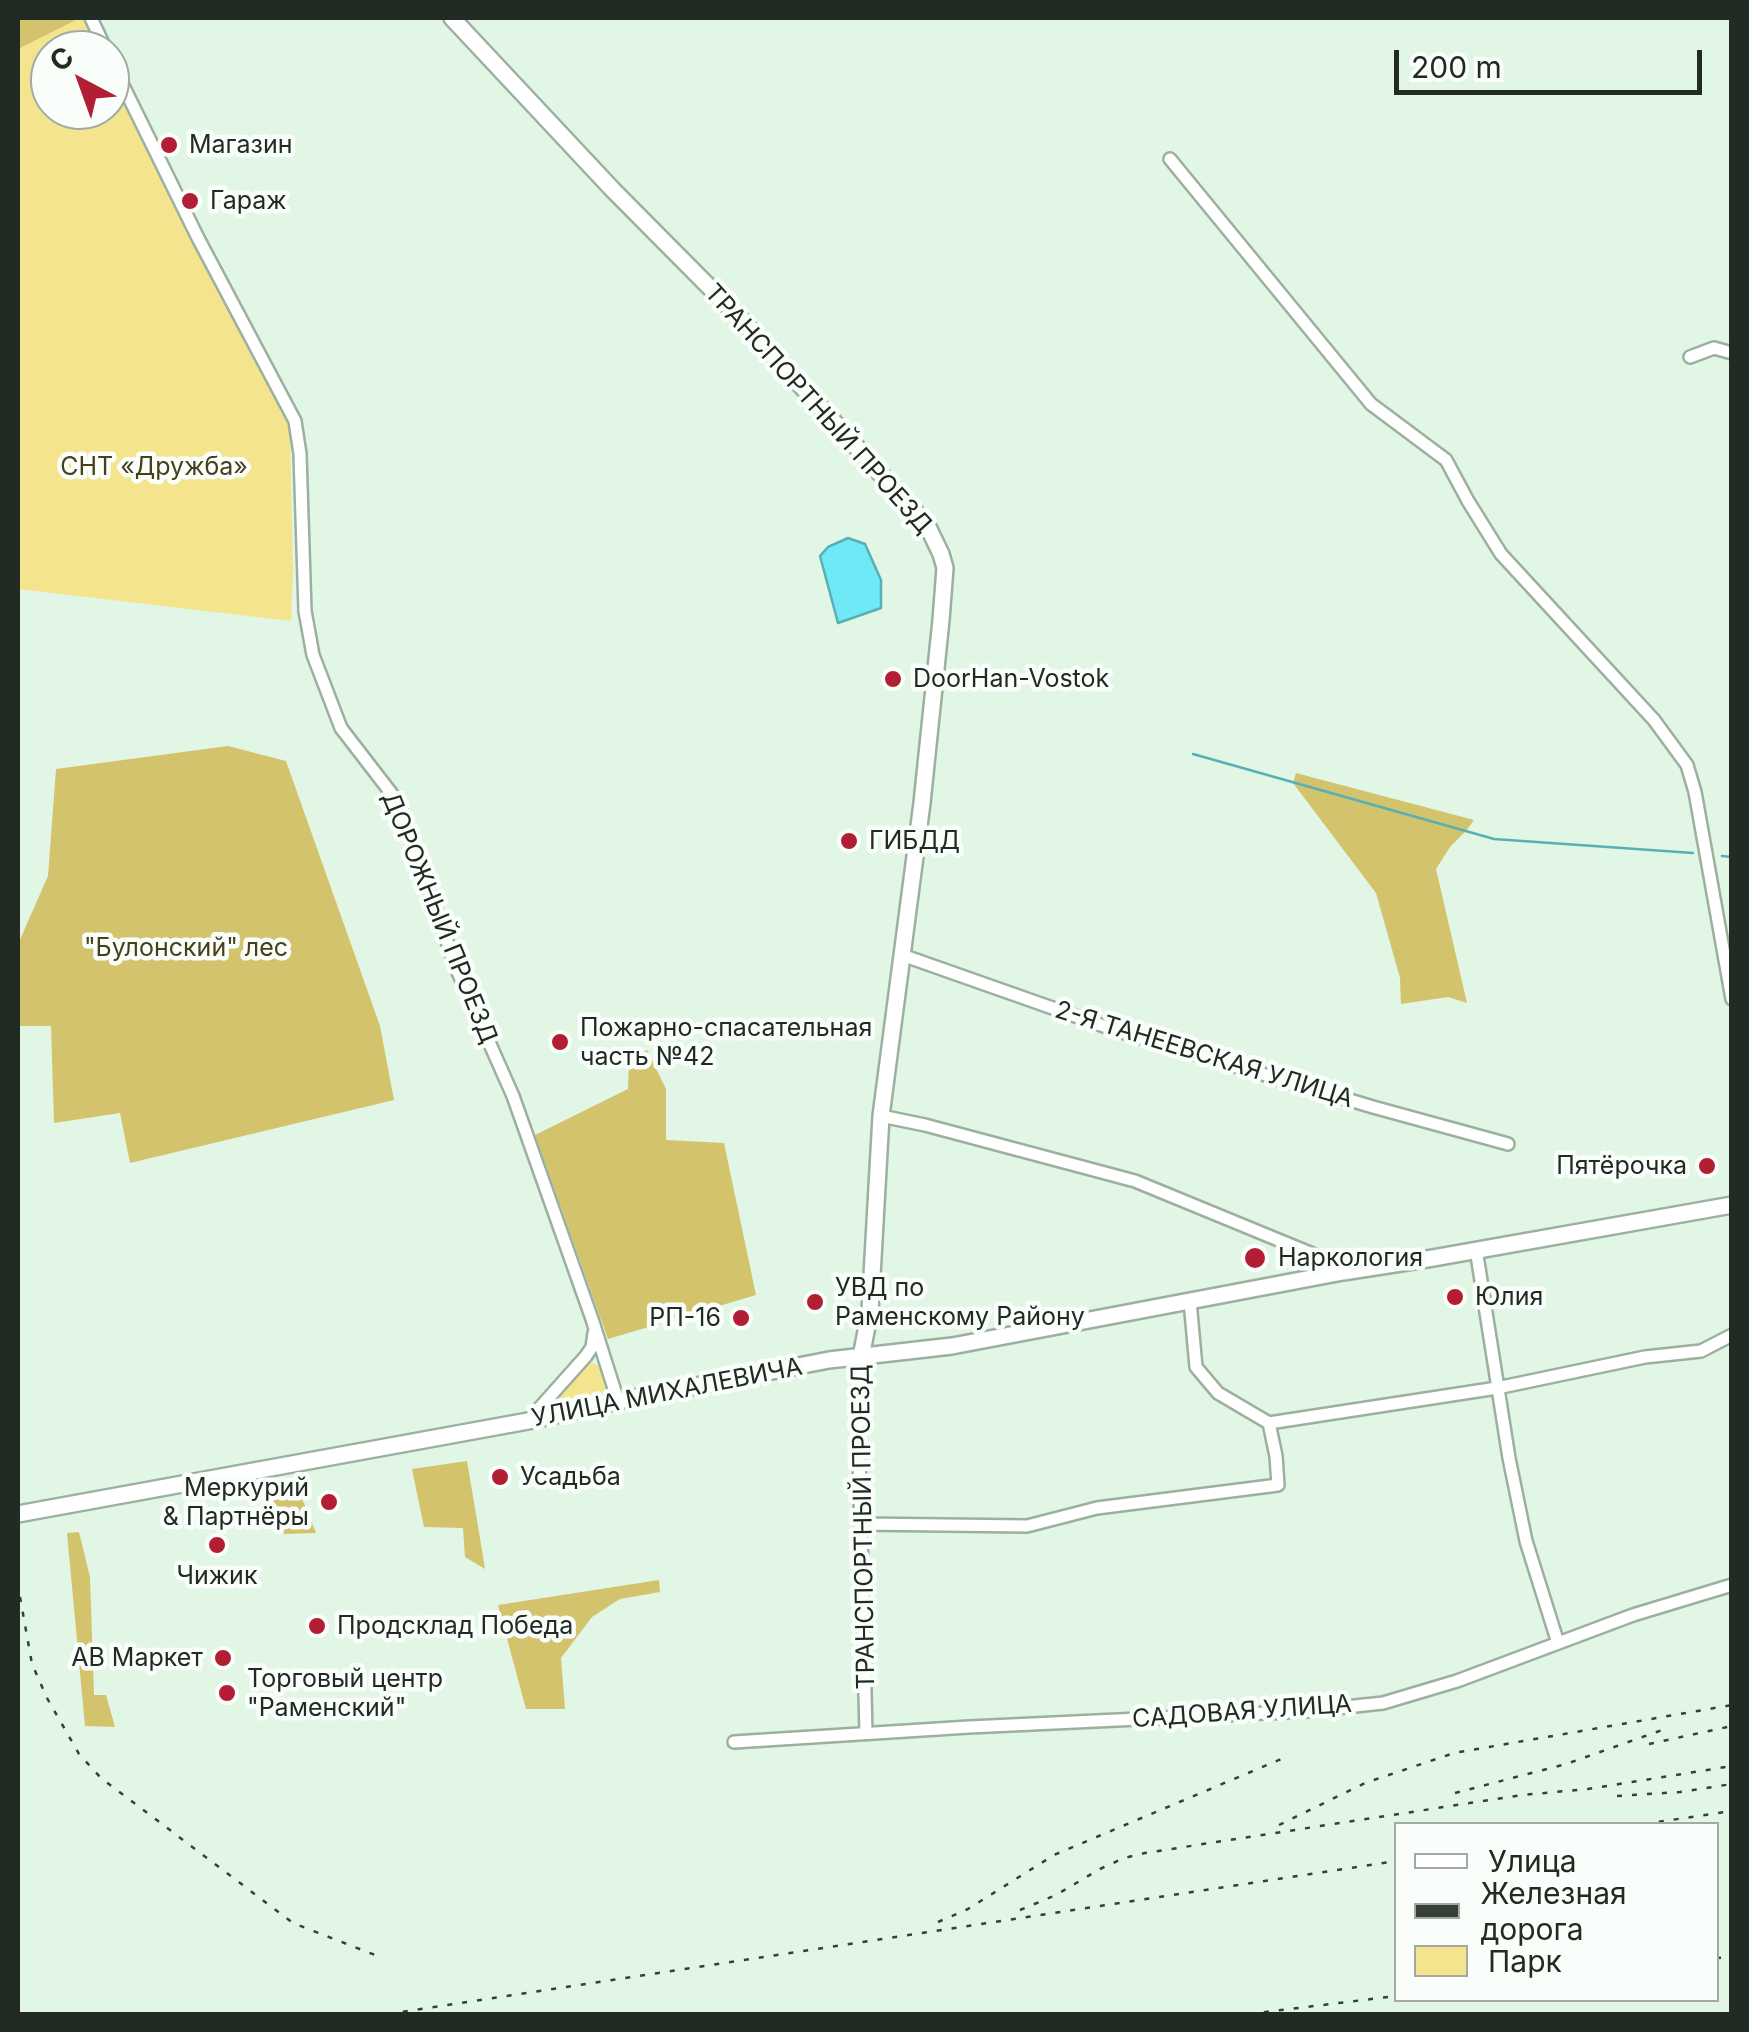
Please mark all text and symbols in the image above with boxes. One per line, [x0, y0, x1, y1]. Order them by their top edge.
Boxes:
north arrow [30, 30, 130, 130]
scale bar [1399, 30, 1706, 92]
text: С [43, 39, 81, 78]
text: 200 m [1411, 49, 1502, 85]
place label: Магазин [189, 130, 292, 160]
marker: Магазин [158, 134, 180, 156]
place label: Гараж [210, 186, 287, 216]
marker: Гараж [179, 190, 201, 212]
street label: ТРАНСПОРТНЫЙ ПРОЕЗД [698, 278, 938, 540]
park label: СНТ «Дружба» [60, 452, 248, 482]
place label: DoorHan-Vostok [913, 664, 1109, 694]
marker: DoorHan-Vostok [882, 668, 904, 690]
street label: ДОРОЖНЫЙ ПРОЕЗД [375, 788, 503, 1048]
place label: ГИБДД [869, 826, 960, 856]
marker: ГИБДД [838, 830, 860, 852]
park label: "Булонский" лес [84, 933, 288, 963]
street label: 2-Я ТАНЕЕВСКАЯ УЛИЦА [1051, 995, 1357, 1115]
place label: Пожарно-спасательная часть №42 [580, 1013, 872, 1072]
marker: Пожарно-спасательная часть №42 [549, 1031, 571, 1053]
place label: Пятёрочка [1556, 1151, 1687, 1181]
marker: Пятёрочка [1696, 1155, 1718, 1177]
place label: Наркология [1278, 1243, 1423, 1273]
marker: Наркология [1242, 1245, 1268, 1271]
place label: УВД по Раменскому Району [835, 1273, 1085, 1332]
place label: Юлия [1475, 1282, 1543, 1312]
marker: Юлия [1444, 1286, 1466, 1308]
marker: УВД по Раменскому Району [804, 1291, 826, 1313]
place label: РП-16 [649, 1303, 721, 1333]
marker: РП-16 [730, 1307, 752, 1329]
street label: УЛИЦА МИХАЛЕВИЧА [529, 1352, 805, 1434]
street label: ТРАНСПОРТНЫЙ ПРОЕЗД [846, 1364, 882, 1690]
place label: Усадьба [520, 1462, 621, 1492]
marker: Усадьба [489, 1466, 511, 1488]
place label: Меркурий & Партнёры [163, 1473, 309, 1532]
marker: Меркурий & Партнёры [318, 1491, 340, 1513]
marker: Чижик [206, 1534, 228, 1556]
place label: Чижик [177, 1561, 257, 1591]
place label: Продсклад Победа [337, 1611, 573, 1641]
marker: Продсклад Победа [306, 1615, 328, 1637]
place label: АВ Маркет [71, 1643, 203, 1673]
marker: АВ Маркет [212, 1647, 234, 1669]
place label: Торговый центр "Раменский" [247, 1664, 443, 1723]
marker: Торговый центр "Раменский" [216, 1682, 238, 1704]
street label: САДОВАЯ УЛИЦА [1131, 1689, 1353, 1735]
legend [1394, 1822, 1719, 2002]
text: Улица [1488, 1843, 1577, 1879]
text: Железная дорога [1480, 1875, 1627, 1947]
text: Парк [1488, 1943, 1562, 1979]

